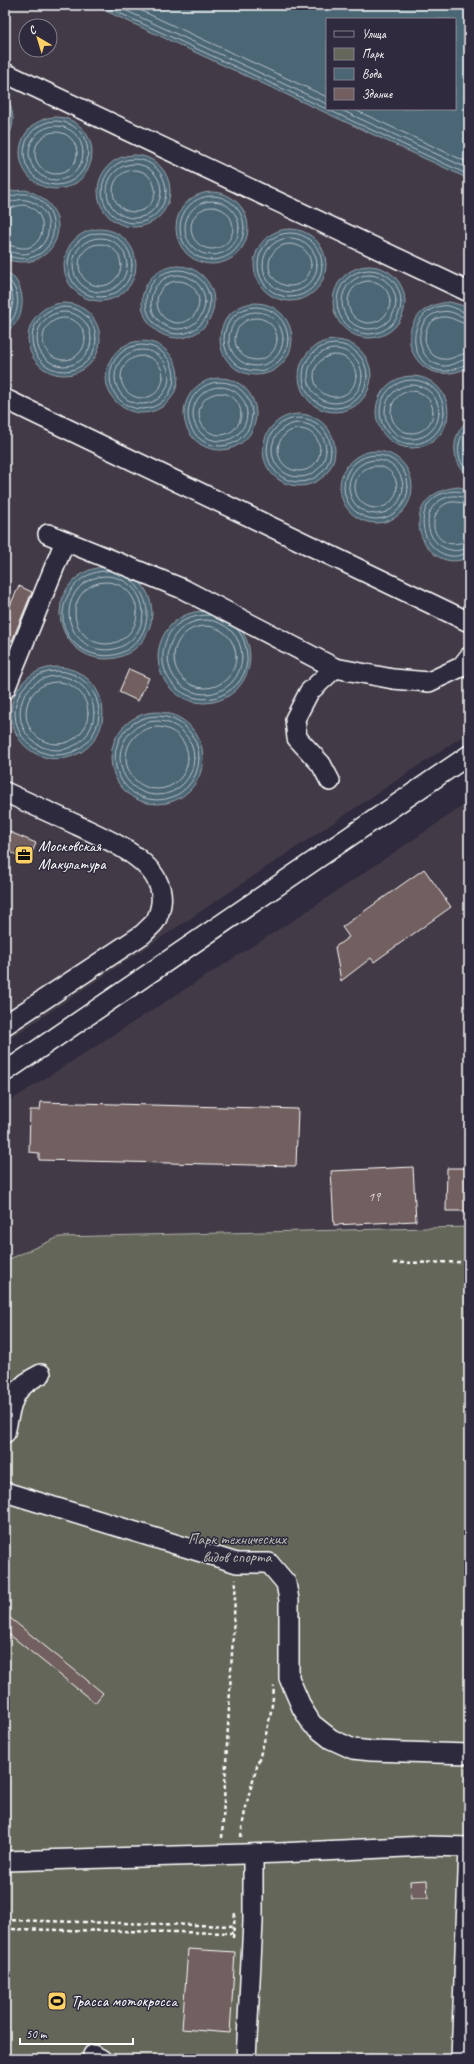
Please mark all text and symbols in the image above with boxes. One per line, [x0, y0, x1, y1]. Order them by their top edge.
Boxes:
north arrow [18, 18, 58, 58]
legend [326, 18, 456, 110]
text: С [25, 22, 40, 37]
text: Улица [362, 26, 387, 42]
text: Парк [362, 46, 385, 62]
text: Вода [362, 66, 383, 82]
text: Здание [362, 86, 393, 102]
place label: Московская Макулатура [38, 836, 107, 874]
office icon: Московская Макулатура [13, 844, 35, 866]
house number: 19 [368, 1188, 382, 1205]
park label: Парк технических видов спорта [188, 1529, 288, 1567]
sports icon: Трасса мотокросса [46, 1990, 68, 2012]
place label: Трасса мотокросса [71, 1991, 179, 2011]
scale bar [20, 2020, 133, 2046]
text: 50 m [26, 2026, 48, 2042]

